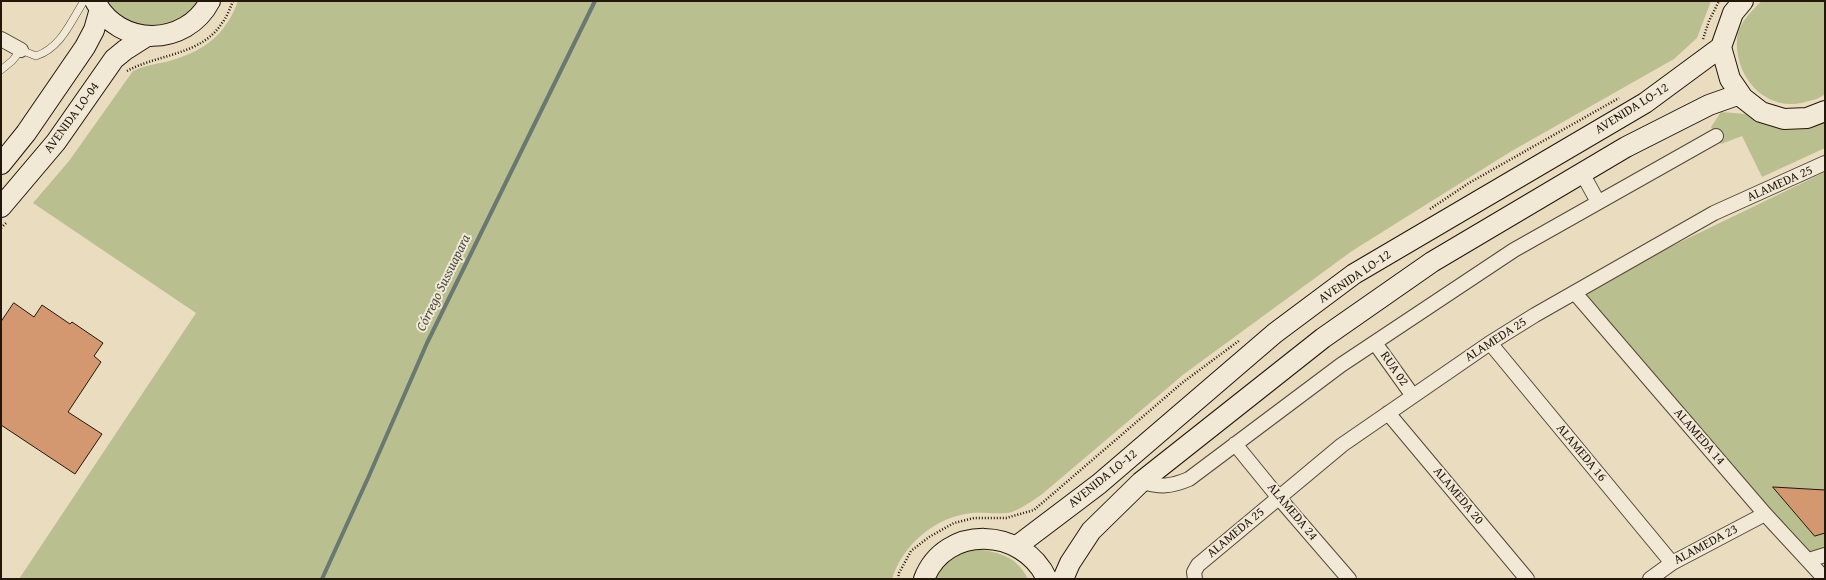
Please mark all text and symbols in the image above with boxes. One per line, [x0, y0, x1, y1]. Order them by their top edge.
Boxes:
street label: AVENIDA LO-04 [41, 79, 103, 157]
street label: AVENIDA LO-12 [1592, 80, 1672, 138]
street label: ALAMEDA 25 [1745, 163, 1815, 205]
water label: Córrego Sussuapara [413, 232, 475, 334]
street label: AVENIDA LO-12 [1316, 247, 1394, 307]
street label: ALAMEDA 25 [1462, 314, 1530, 366]
street label: RUA 02 [1377, 349, 1411, 389]
street label: ALAMEDA 14 [1670, 405, 1728, 469]
street label: ALAMEDA 16 [1552, 421, 1610, 485]
street label: AVENIDA LO-12 [1065, 447, 1141, 511]
street label: ALAMEDA 20 [1429, 464, 1487, 528]
street label: ALAMEDA 24 [1263, 480, 1321, 544]
street label: ALAMEDA 25 [1204, 504, 1268, 562]
street label: ALAMEDA 23 [1671, 522, 1741, 568]

